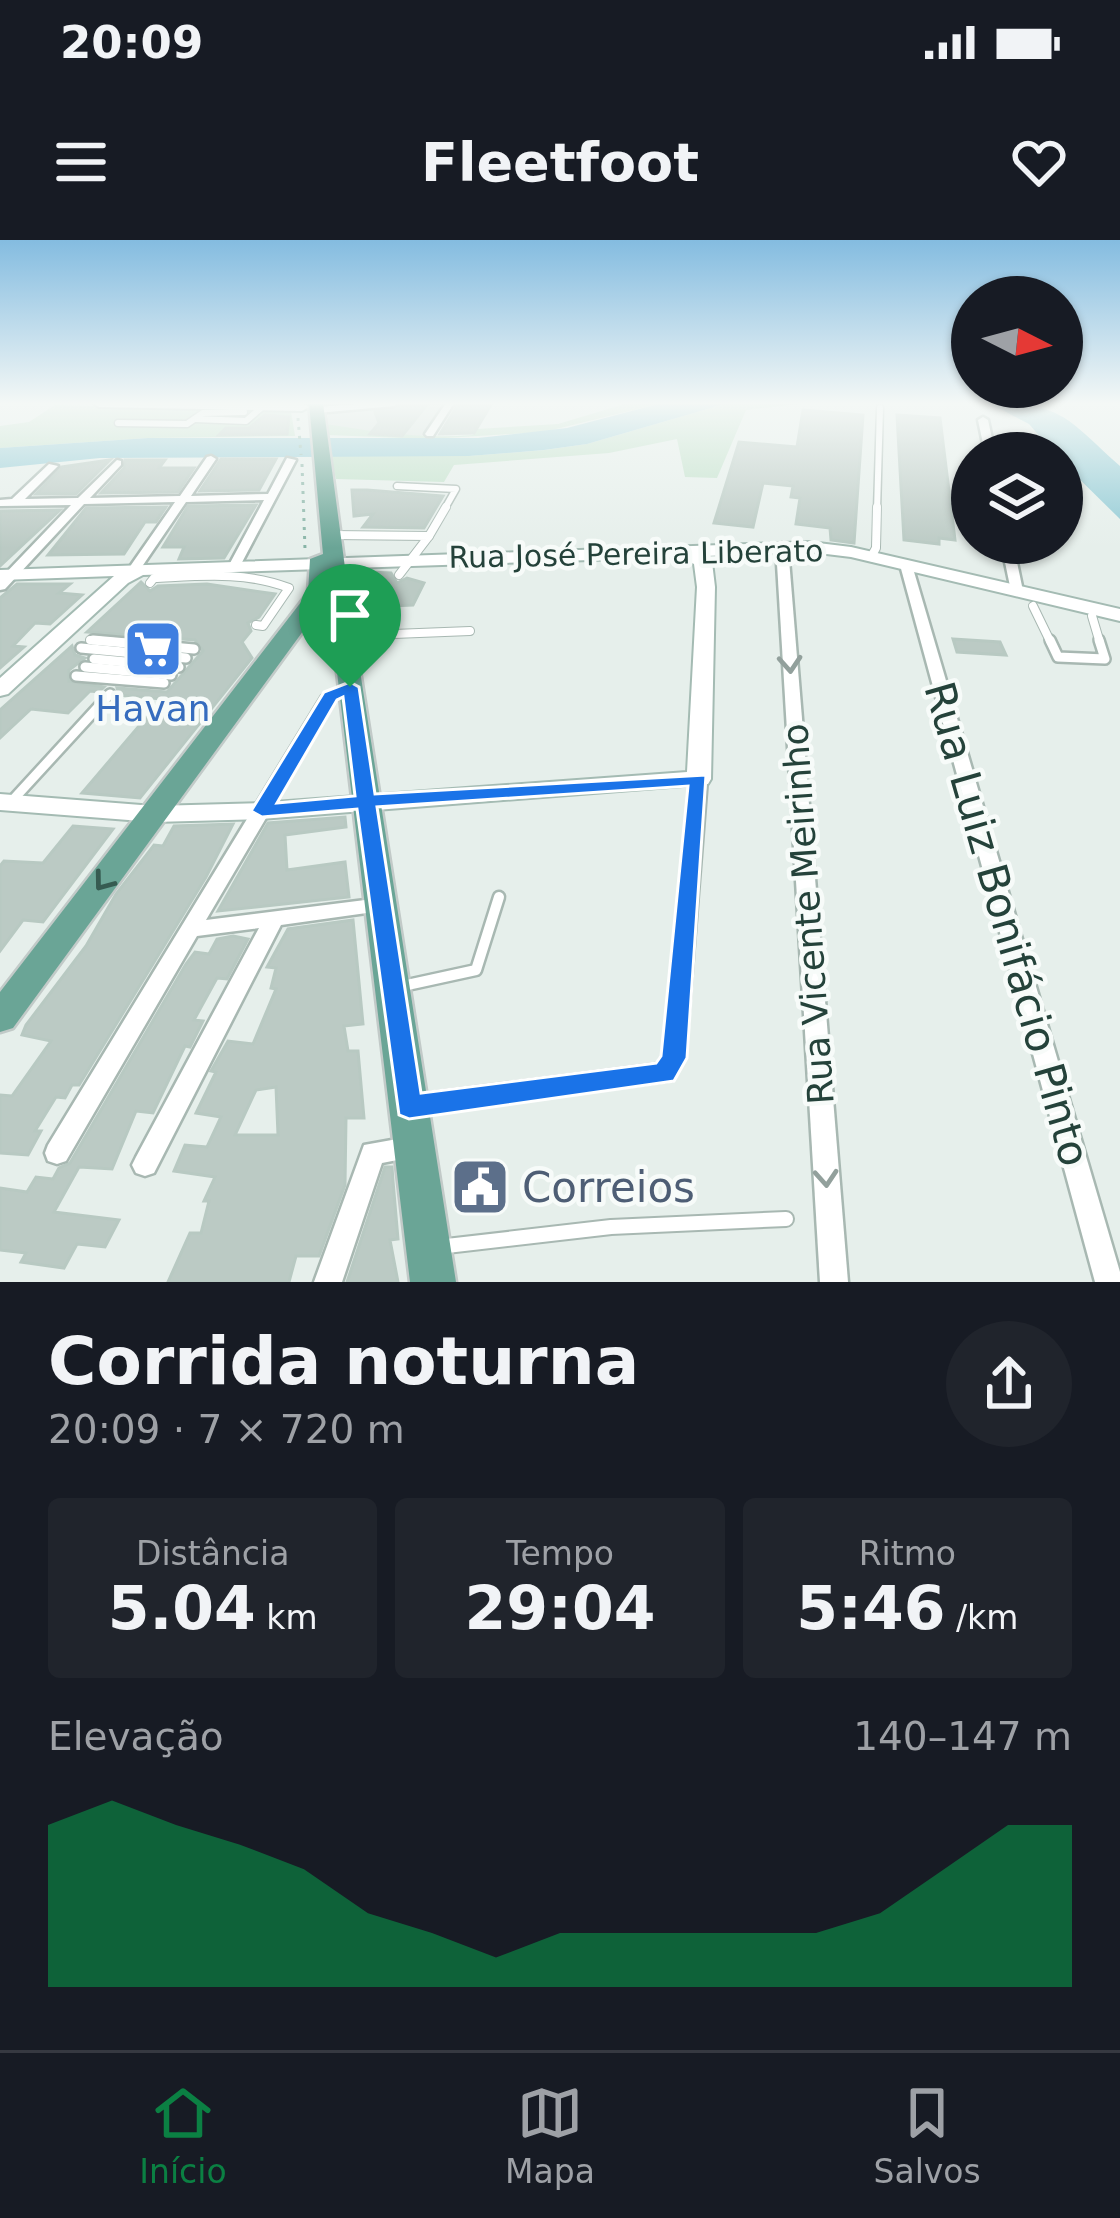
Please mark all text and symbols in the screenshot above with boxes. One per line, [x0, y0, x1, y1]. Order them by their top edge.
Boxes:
text: 20:09 [60, 16, 203, 69]
icon: menu [48, 129, 114, 195]
icon: heart [1006, 129, 1072, 195]
text: Fleetfoot [421, 131, 699, 194]
north arrow [951, 276, 1083, 408]
map controls [951, 276, 1083, 564]
button: layers [951, 432, 1083, 564]
street label: Rua José Pereira Liberato [448, 533, 824, 575]
pin [299, 564, 401, 687]
icon: arrive [317, 582, 383, 648]
supermarket icon: Havan [122, 618, 184, 680]
one-way arrow [777, 654, 803, 673]
street label: Rua Luiz Bonifácio Pinto [914, 676, 1100, 1172]
place label: Havan [95, 688, 211, 729]
street label: Rua Vicente Meirinho [774, 722, 842, 1106]
one-way arrow [95, 868, 117, 890]
public building icon: Correios [449, 1156, 511, 1218]
place label: Correios [522, 1163, 695, 1212]
one-way arrow [813, 1169, 839, 1188]
button: share [946, 1321, 1072, 1447]
text: Corrida noturna [48, 1323, 639, 1400]
text: 20:09 · 7 × 720 m [48, 1407, 405, 1452]
text: Distância [136, 1534, 289, 1573]
text: Tempo [506, 1534, 614, 1573]
text: Ritmo [859, 1534, 956, 1573]
text: 5.04 [108, 1573, 256, 1643]
text: 29:04 [464, 1573, 655, 1643]
text: 5:46 [796, 1573, 946, 1643]
text: km [256, 1598, 318, 1637]
text: /km [946, 1598, 1018, 1637]
text: Elevação [48, 1714, 224, 1759]
text: 140–147 m [853, 1714, 1072, 1759]
tab: Início [139, 2080, 227, 2191]
tab: Mapa [505, 2080, 595, 2191]
tab: Salvos [873, 2080, 981, 2191]

